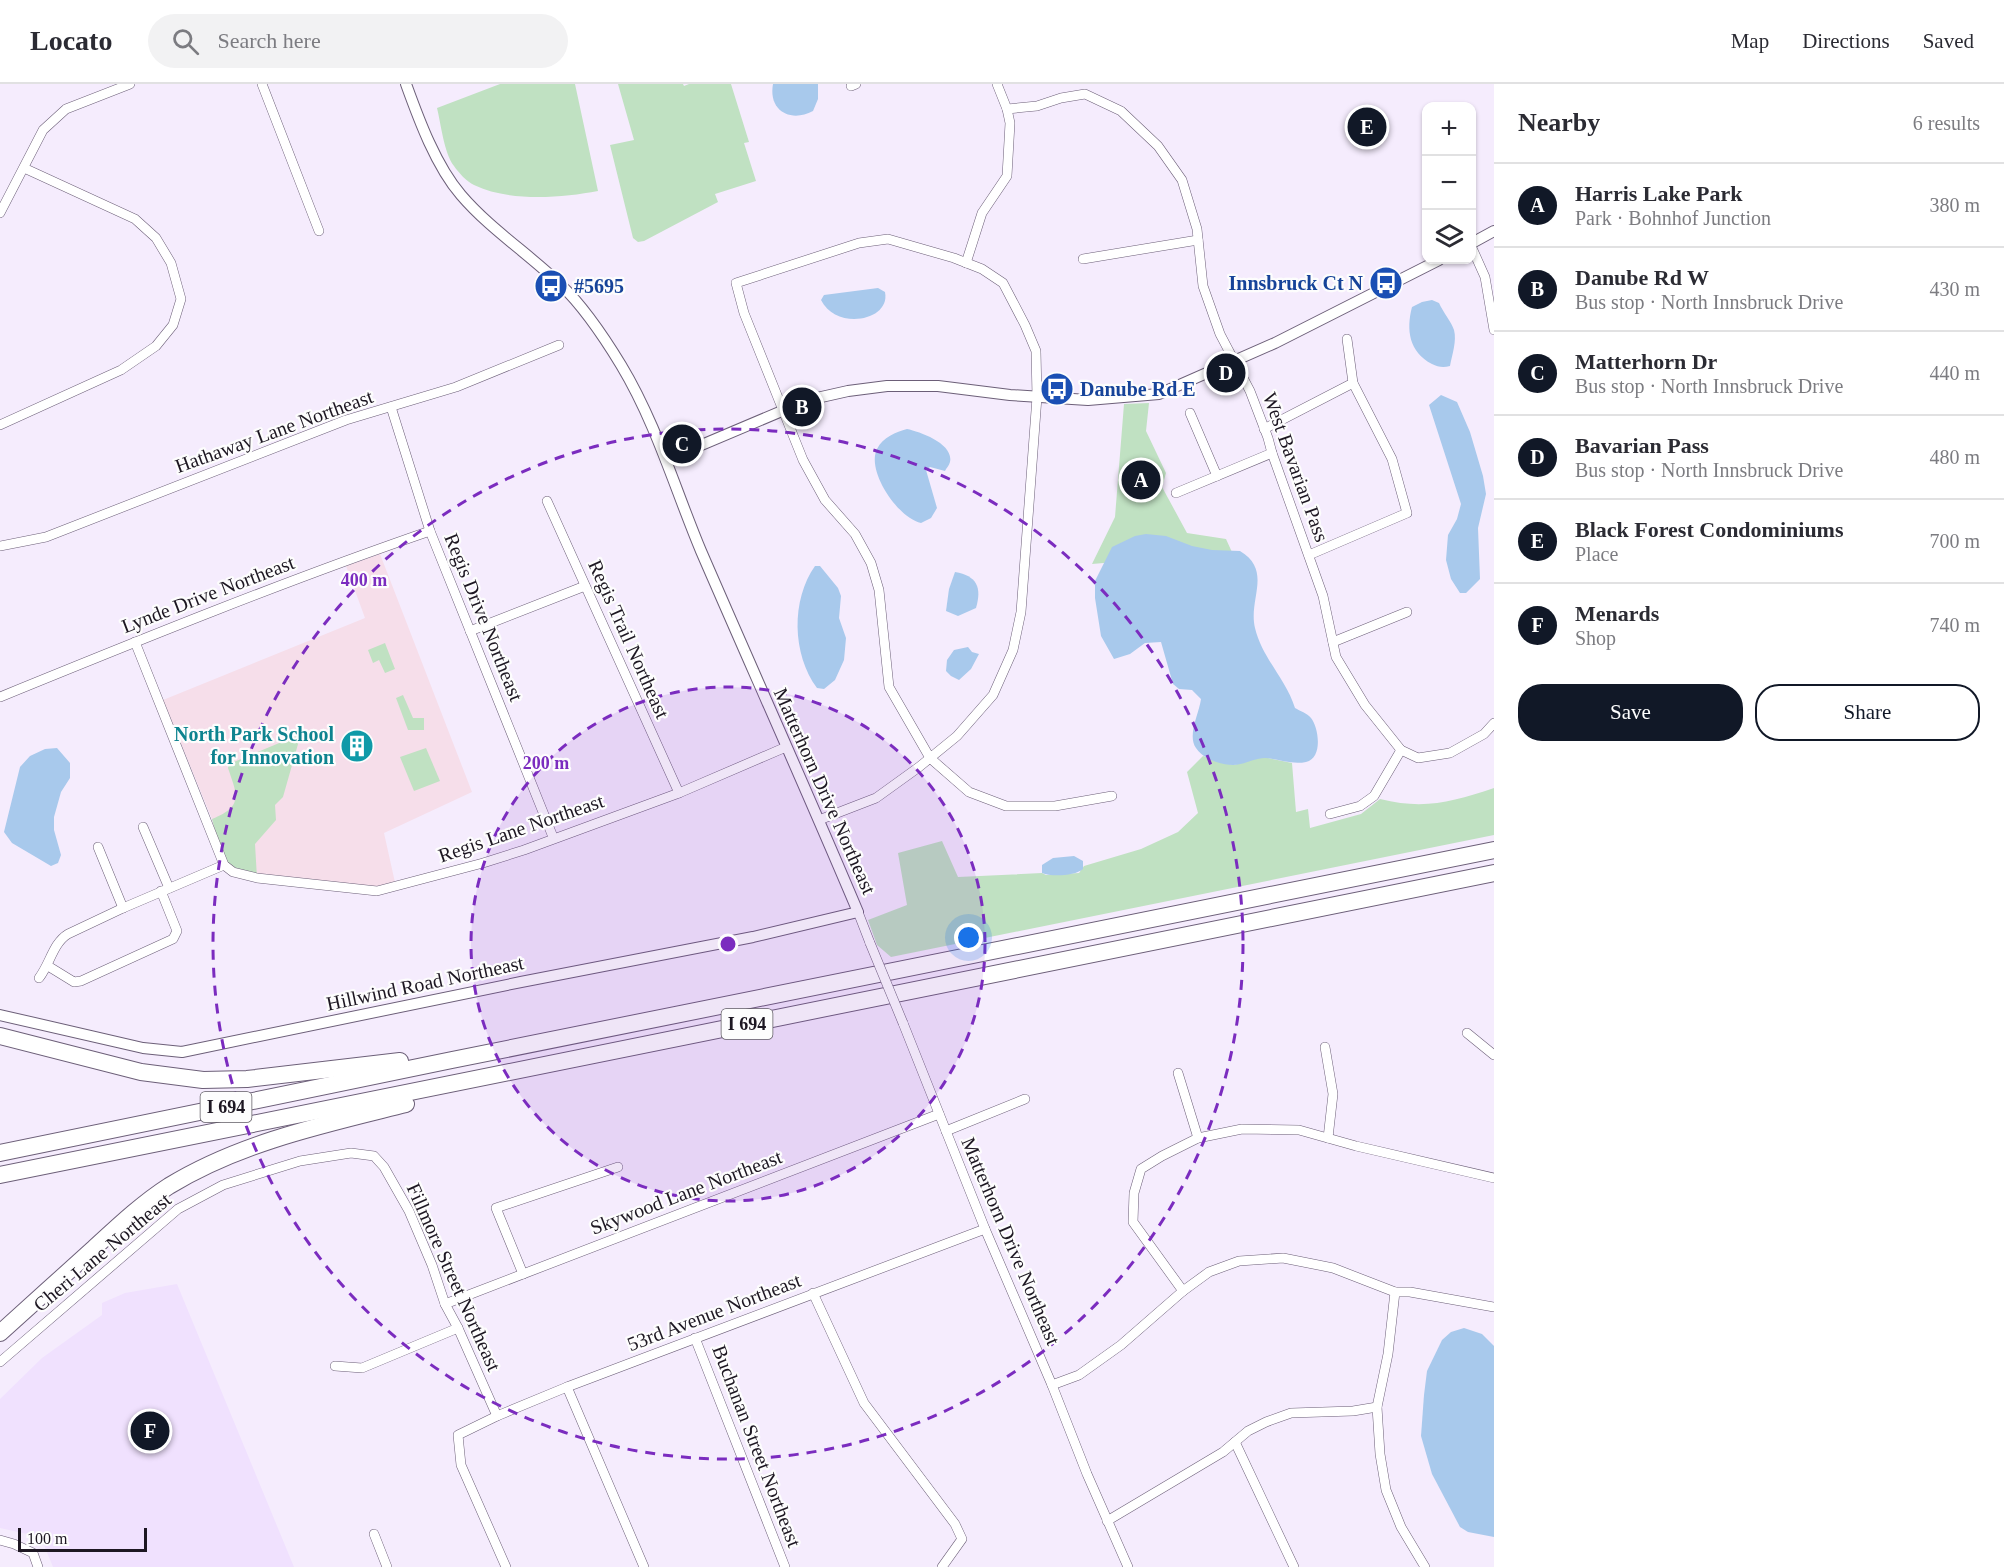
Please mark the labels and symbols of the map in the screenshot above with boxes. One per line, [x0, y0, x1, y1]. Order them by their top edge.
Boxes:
pin: E [1348, 104, 1386, 150]
bus stop icon: Innsbruck Ct N [1368, 265, 1404, 301]
bus stop icon: #5695 [533, 268, 569, 304]
place label: Innsbruck Ct N [1229, 272, 1364, 294]
place label: #5695 [574, 275, 624, 297]
pin: D [1206, 350, 1246, 396]
bus stop icon: Danube Rd E [1039, 371, 1075, 407]
place label: Danube Rd E [1080, 378, 1196, 400]
pin: B [782, 384, 822, 430]
street label: Hathaway Lane Northeast [172, 385, 377, 478]
street label: West Bavarian Pass [1259, 389, 1333, 545]
pin: C [662, 422, 702, 466]
pin: A [1122, 458, 1160, 502]
street label: Regis Drive Northeast [439, 530, 528, 705]
street label: Lynde Drive Northeast [119, 551, 298, 638]
street label: Regis Trail Northeast [583, 556, 674, 722]
text: 400 m [341, 570, 387, 590]
street label: Matterhorn Drive Northeast [770, 685, 881, 898]
place label: North Park School for Innovation [174, 723, 334, 768]
building icon: North Park School for Innovation [339, 728, 375, 764]
text: 200 m [523, 753, 569, 773]
street label: Regis Lane Northeast [435, 789, 607, 868]
your location [954, 923, 983, 952]
centre of rings [718, 934, 738, 954]
street label: Hillwind Road Northeast [324, 951, 526, 1015]
road number: I 694 [722, 1009, 772, 1039]
road number: I 694 [200, 1092, 252, 1122]
street label: Matterhorn Drive Northeast [957, 1134, 1065, 1348]
street label: Skywood Lane Northeast [587, 1145, 786, 1240]
street label: Fillmore Street Northeast [403, 1180, 506, 1375]
street label: Cheri Lane Northeast [29, 1188, 175, 1316]
street label: 53rd Avenue Northeast [624, 1269, 804, 1355]
street label: Buchanan Street Northeast [708, 1342, 806, 1550]
pin: F [130, 1408, 170, 1454]
scale bar [18, 1525, 147, 1552]

